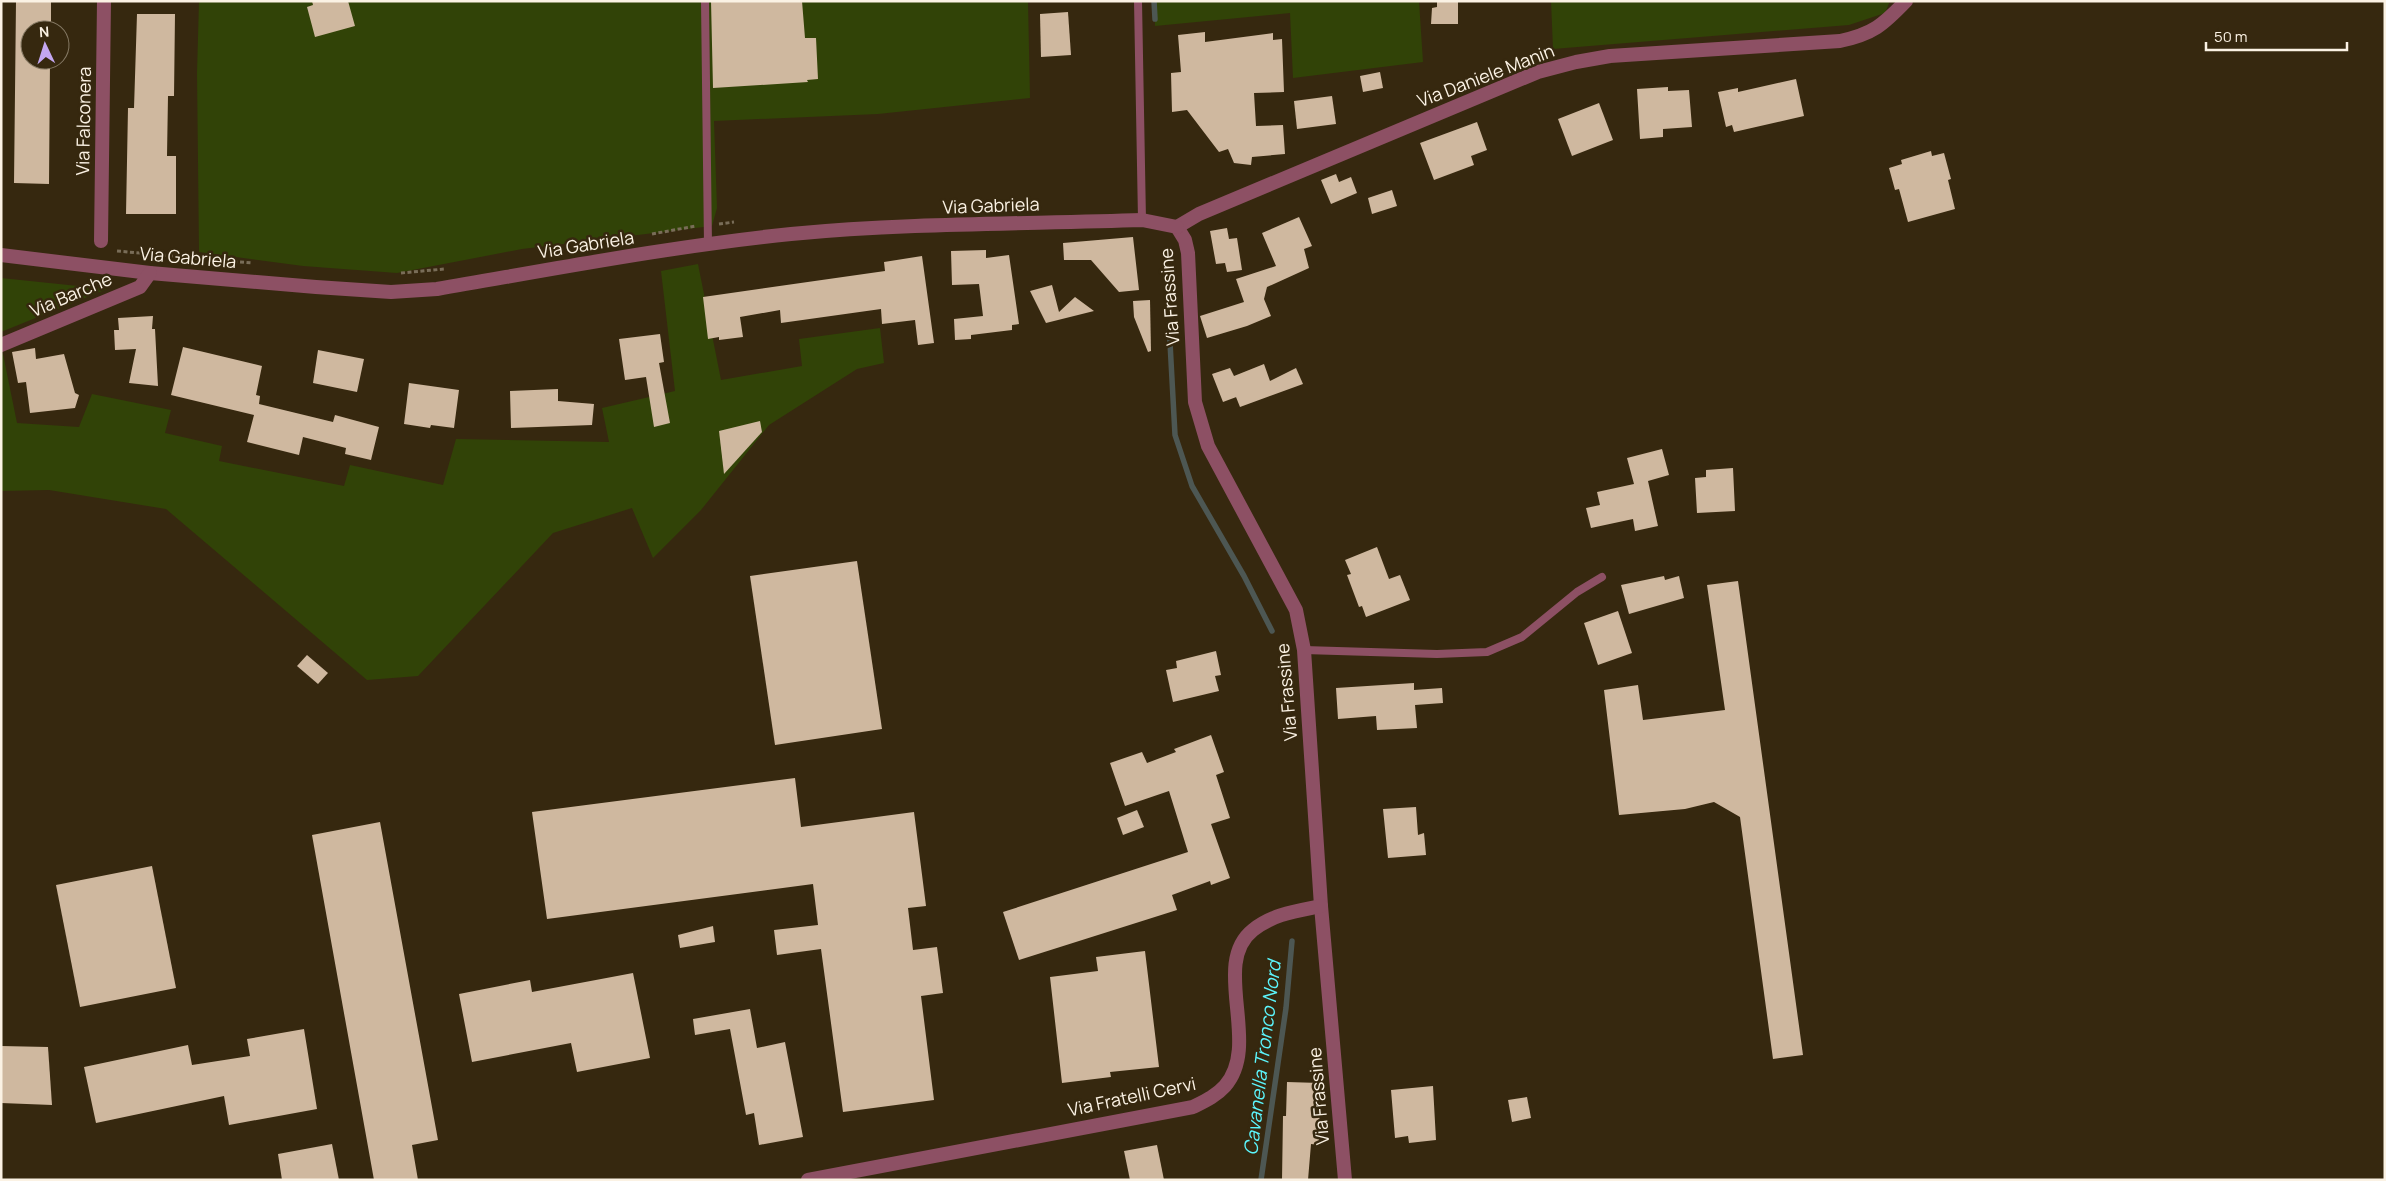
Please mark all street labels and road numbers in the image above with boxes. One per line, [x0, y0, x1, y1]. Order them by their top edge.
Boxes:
street label: Via Daniele Manin [1414, 38, 1558, 112]
street label: Via Falconera [70, 66, 96, 176]
street label: Via Gabriela [942, 191, 1040, 219]
street label: Via Gabriela [536, 225, 636, 263]
street label: Via Gabriela [139, 241, 237, 273]
street label: Via Frassine [1154, 247, 1184, 347]
street label: Via Barche [26, 266, 115, 322]
street label: Via Frassine [1270, 642, 1302, 742]
street label: Via Frassine [1302, 1046, 1334, 1146]
street label: Via Fratelli Cervi [1066, 1071, 1198, 1121]

